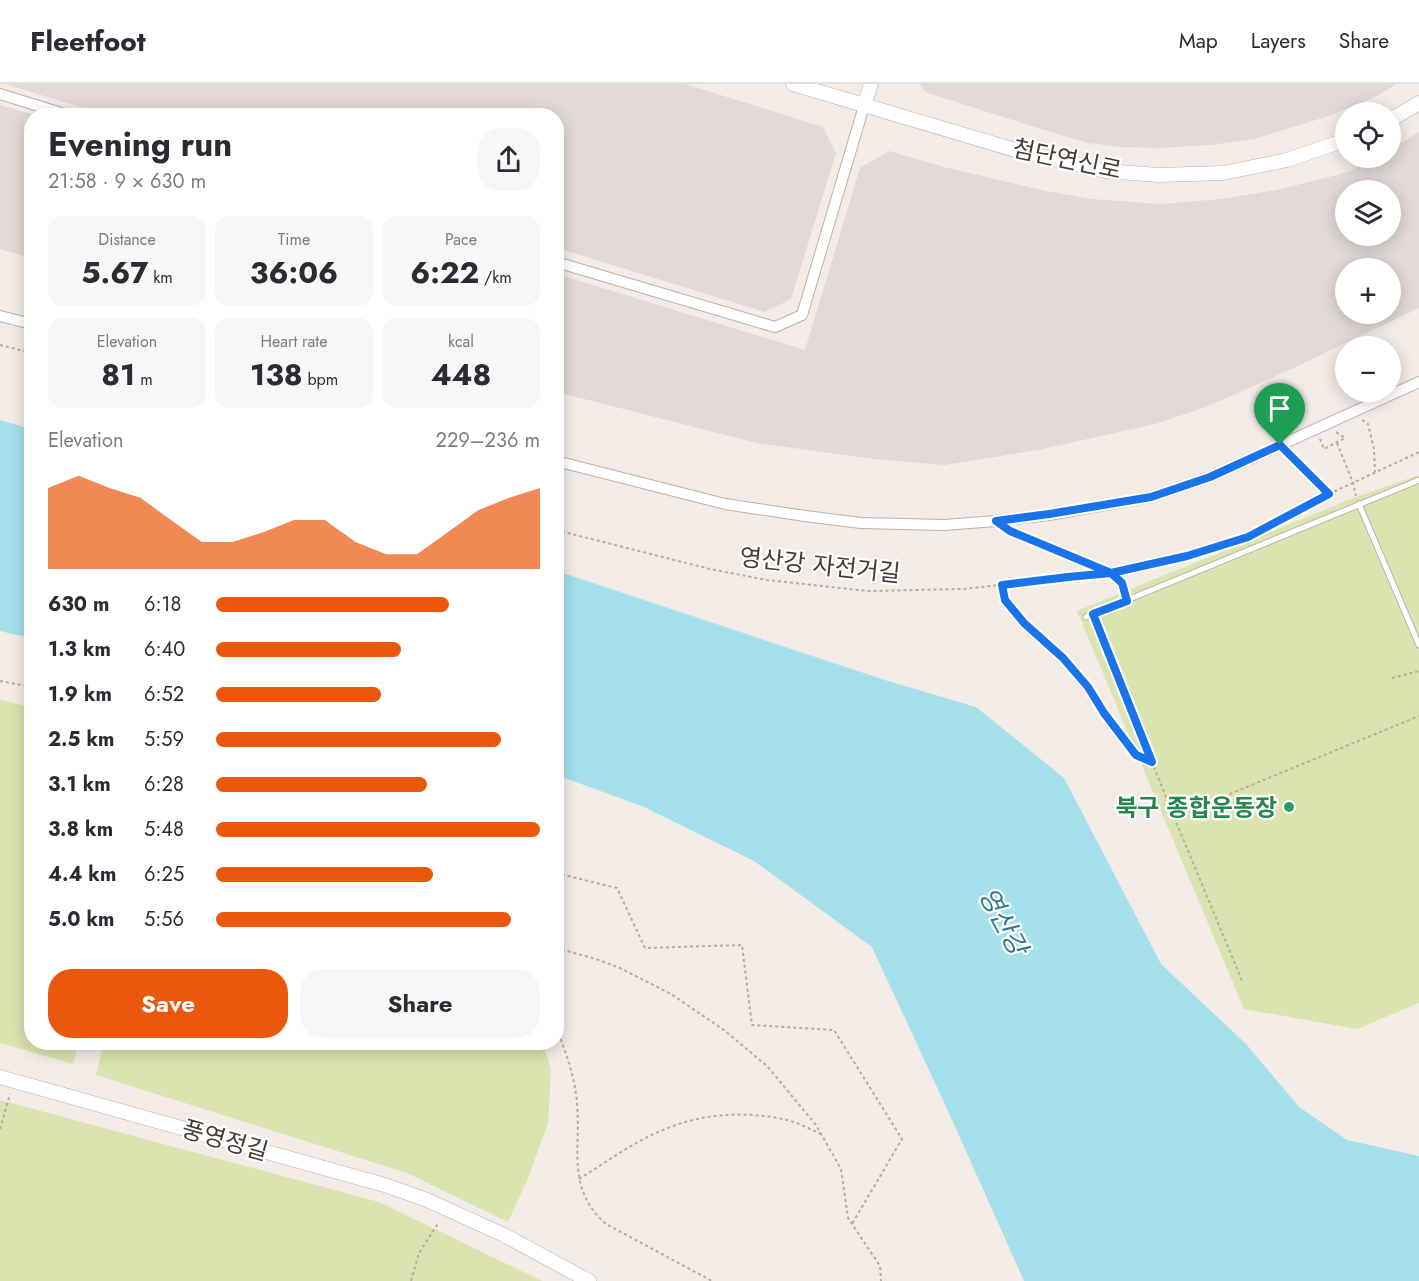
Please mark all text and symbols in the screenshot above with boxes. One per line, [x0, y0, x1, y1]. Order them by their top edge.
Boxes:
text: Fleetfoot [30, 21, 146, 62]
text: Map [1179, 26, 1218, 56]
text: Layers [1251, 26, 1306, 56]
text: Share [1339, 26, 1389, 56]
map controls [1335, 102, 1401, 402]
button: locate [1335, 102, 1401, 168]
text: Evening run [48, 121, 232, 168]
button: share [477, 128, 540, 191]
street label: 첨단연신로 [1009, 130, 1125, 188]
text: 21:58 · 9 × 630 m [48, 167, 206, 196]
button: layers [1335, 180, 1401, 246]
text: Distance [98, 228, 156, 251]
text: Time [278, 228, 310, 251]
text: Pace [445, 228, 477, 251]
text: 5.67 [81, 251, 148, 294]
text: 36:06 [250, 251, 338, 294]
text: 6:22 [410, 251, 479, 294]
button: + [1335, 258, 1401, 324]
text: km [148, 266, 173, 289]
text: /km [479, 266, 512, 289]
text: Elevation [97, 330, 157, 353]
text: Heart rate [261, 330, 327, 353]
text: kcal [448, 330, 474, 353]
button: − [1335, 336, 1401, 402]
text: 81 [101, 353, 135, 396]
text: 138 [250, 353, 303, 396]
text: 448 [431, 353, 491, 396]
text: m [135, 368, 153, 391]
text: bpm [303, 368, 338, 391]
pin [1254, 383, 1305, 445]
icon: arrive [1263, 392, 1296, 425]
text: Elevation [48, 426, 123, 455]
text: 229–236 m [436, 426, 540, 455]
street label: 영산강 자전거길 [738, 539, 902, 591]
text: 630 m [48, 590, 109, 619]
text: 6:18 [144, 590, 181, 619]
text: 1.3 km [48, 635, 111, 664]
text: 6:40 [144, 635, 185, 664]
text: 1.9 km [48, 680, 112, 709]
text: 6:52 [144, 680, 184, 709]
text: 2.5 km [48, 725, 114, 754]
text: 5:59 [144, 725, 184, 754]
text: 3.1 km [48, 770, 111, 799]
text: 6:28 [144, 770, 184, 799]
place label: 북구 종합운동장 [1115, 790, 1277, 825]
marker: 북구 종합운동장 [1282, 800, 1296, 814]
text: 3.8 km [48, 815, 113, 844]
text: 5:48 [144, 815, 184, 844]
text: 4.4 km [48, 860, 116, 889]
text: 6:25 [144, 860, 184, 889]
water label: 영산강 [969, 880, 1038, 964]
text: 5.0 km [48, 905, 115, 934]
text: 5:56 [144, 905, 184, 934]
button: Save [48, 969, 288, 1038]
button: Share [300, 969, 540, 1038]
street label: 풍영정길 [178, 1111, 272, 1169]

